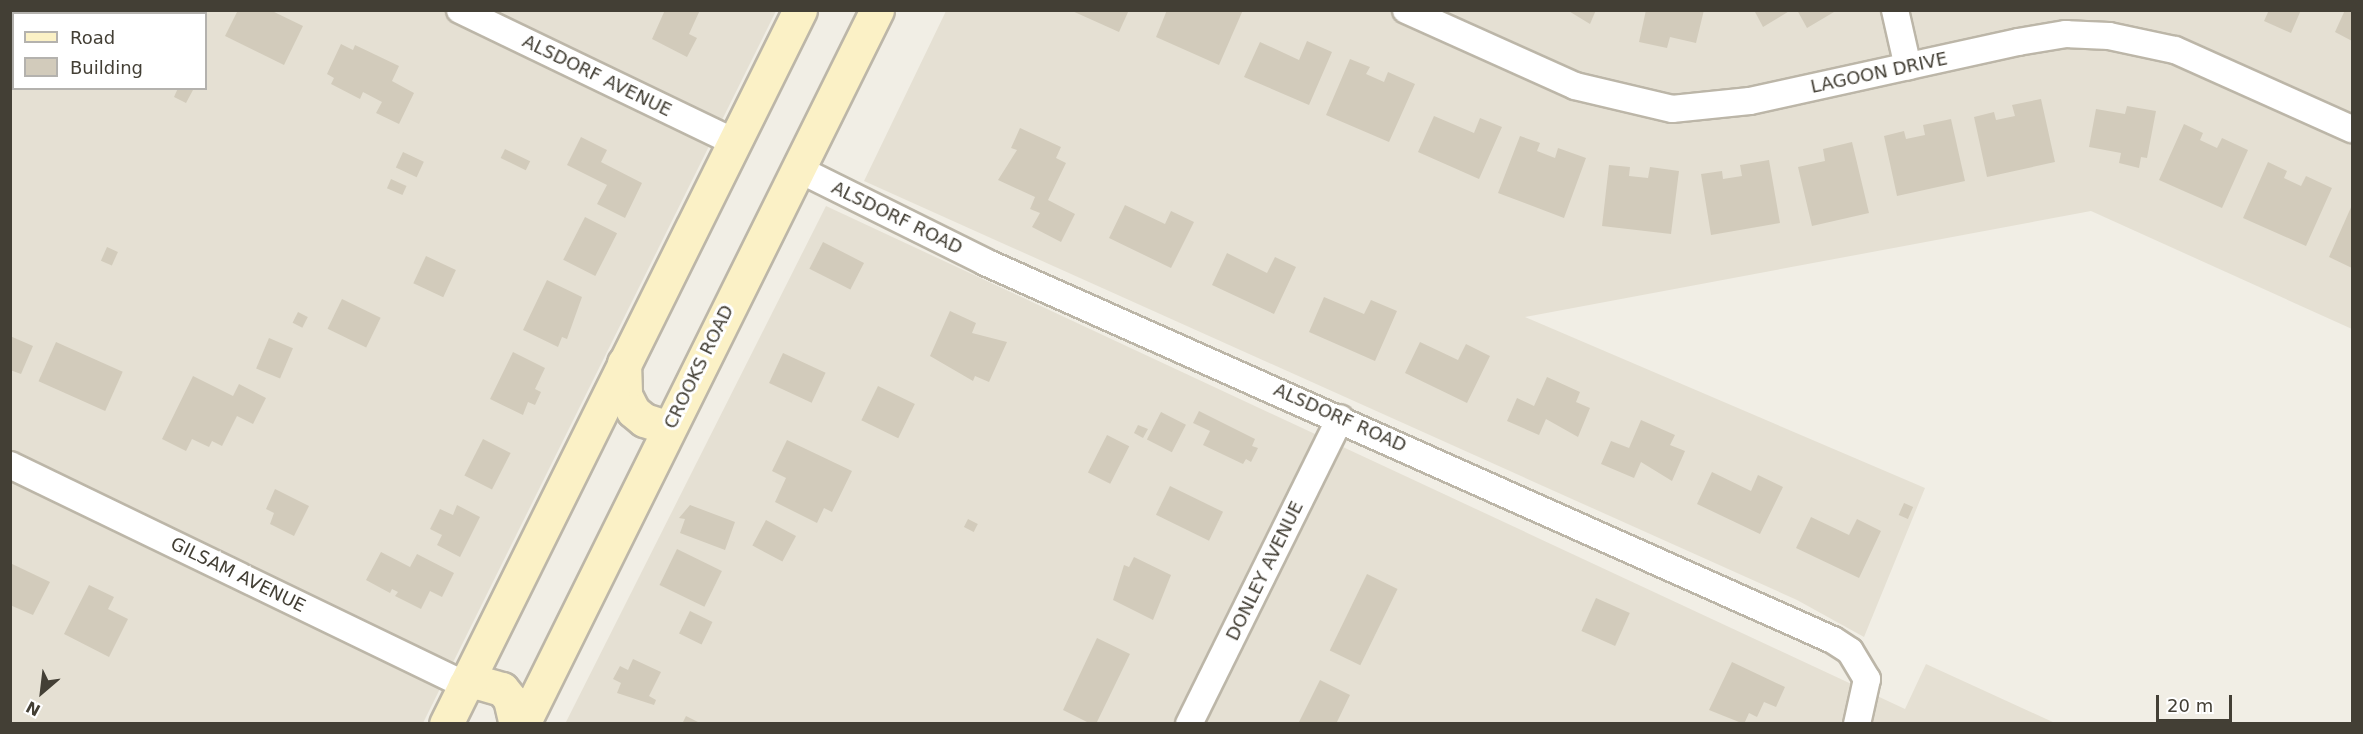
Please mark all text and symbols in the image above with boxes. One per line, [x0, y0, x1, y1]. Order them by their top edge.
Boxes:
legend [12, 12, 207, 90]
text: Road [70, 27, 115, 48]
street label: ALSDORF AVENUE [519, 31, 675, 121]
street label: LAGOON DRIVE [1809, 48, 1949, 98]
text: Building [70, 57, 143, 78]
street label: ALSDORF ROAD [828, 177, 966, 259]
street label: CROOKS ROAD [660, 302, 738, 432]
street label: ALSDORF ROAD [1270, 379, 1410, 457]
street label: DONLEY AVENUE [1222, 498, 1308, 644]
street label: GILSAM AVENUE [167, 533, 309, 617]
north arrow [12, 662, 72, 722]
scale bar [2159, 683, 2236, 721]
text: 20 m [2167, 695, 2213, 716]
text: N [23, 697, 44, 720]

